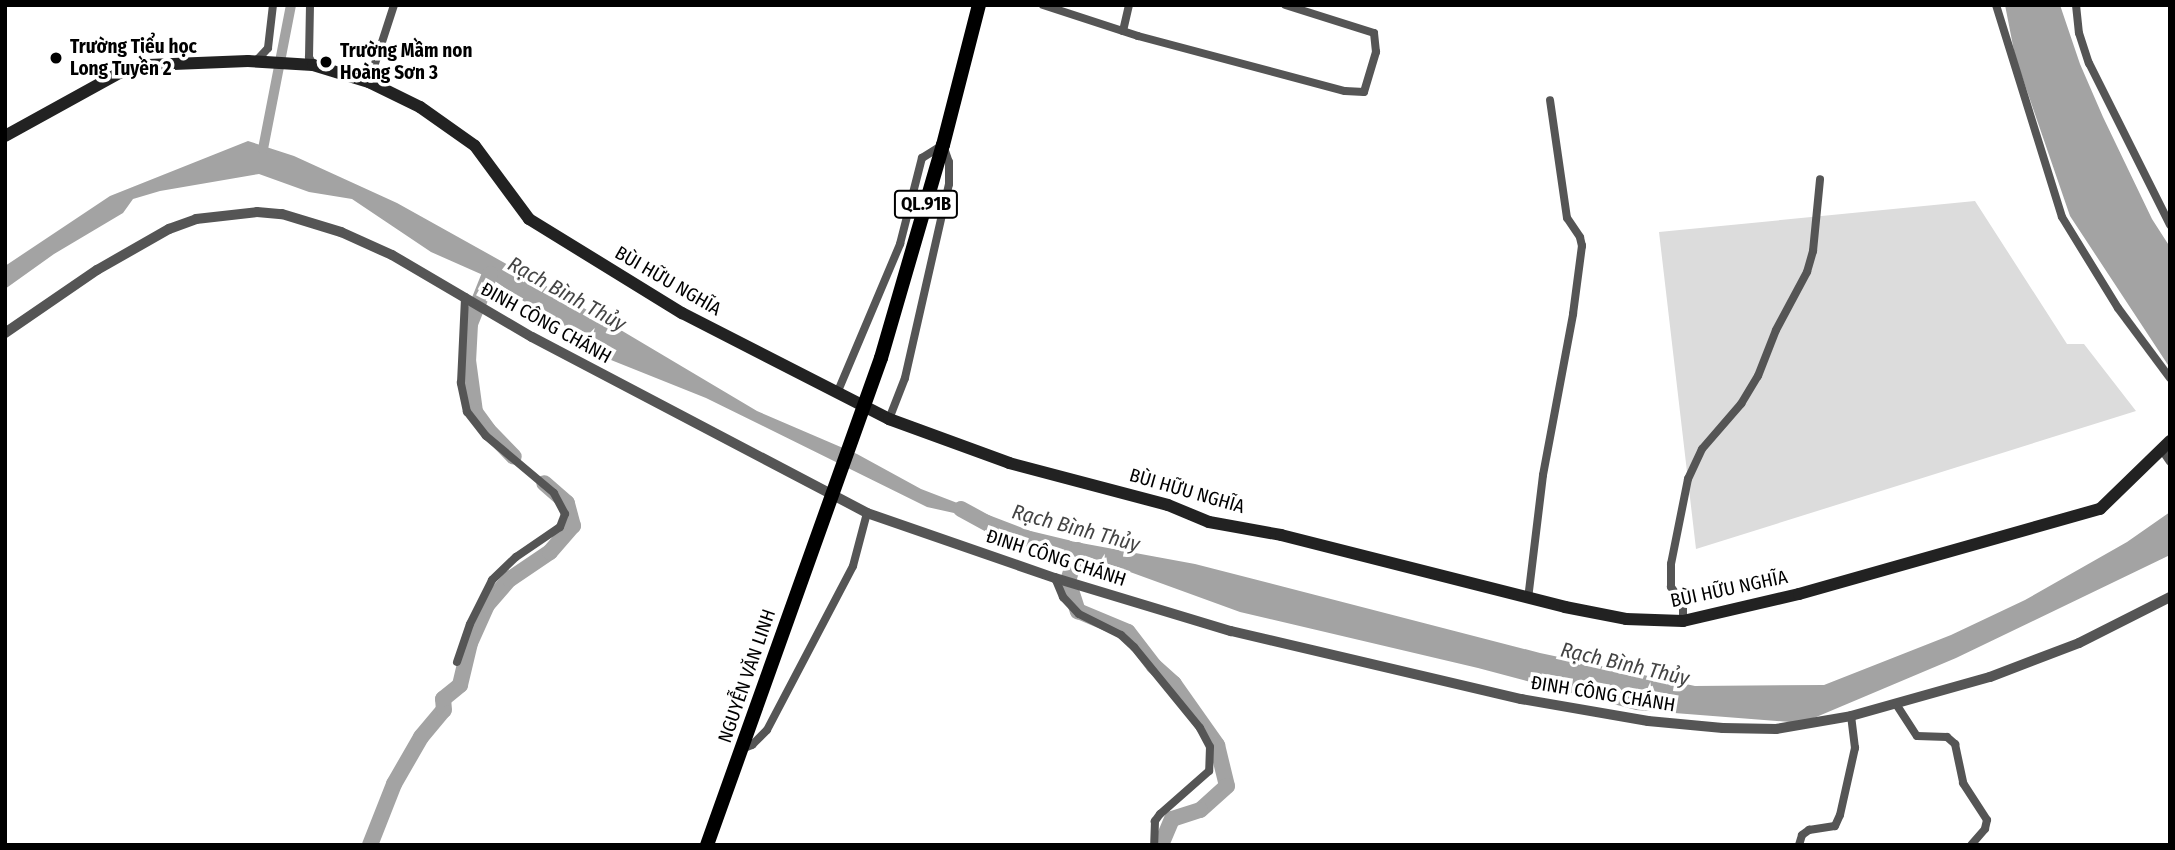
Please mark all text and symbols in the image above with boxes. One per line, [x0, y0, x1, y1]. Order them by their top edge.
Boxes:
place label: Trường Tiểu học Long Tuyền 2 [70, 36, 197, 80]
place label: Trường Mầm non Hoàng Sơn 3 [340, 40, 472, 84]
marker: Trường Tiểu học Long Tuyền 2 [48, 50, 64, 66]
marker: Trường Mầm non Hoàng Sơn 3 [318, 54, 334, 70]
road number: QL.91B [893, 190, 959, 218]
street label: BÙI HỮU NGHĨA [611, 241, 725, 321]
water label: Rạch Bình Thủy [504, 251, 630, 337]
street label: ĐINH CÔNG CHÁNH [477, 278, 615, 368]
street label: BÙI HỮU NGHĨA [1127, 464, 1247, 518]
water label: Rạch Bình Thủy [1009, 499, 1143, 557]
street label: ĐINH CÔNG CHÁNH [983, 525, 1129, 591]
street label: BÙI HỮU NGHĨA [1668, 565, 1790, 613]
street label: NGUYỄN VĂN LINH [713, 606, 781, 746]
water label: Rạch Bình Thủy [1558, 637, 1692, 691]
street label: ĐINH CÔNG CHÁNH [1529, 671, 1677, 717]

